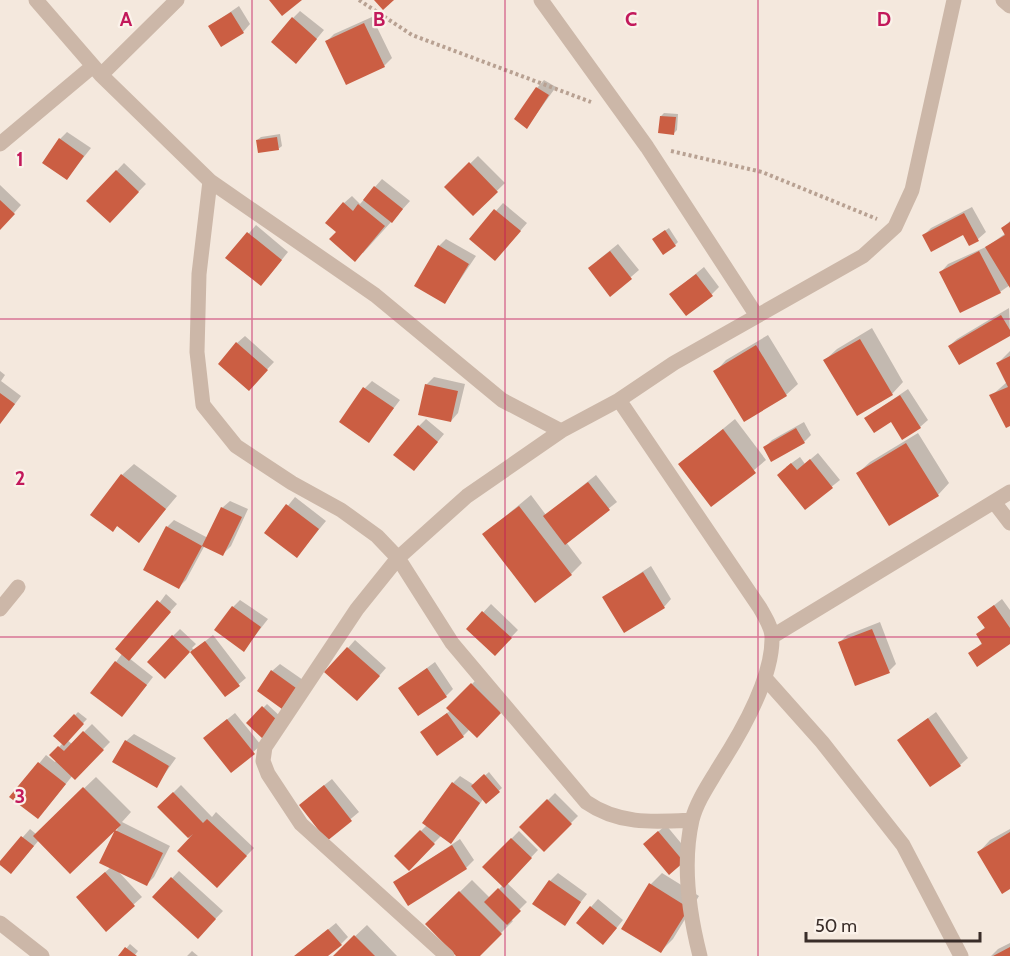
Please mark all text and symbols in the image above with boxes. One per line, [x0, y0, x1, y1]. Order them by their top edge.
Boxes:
text: A [120, 7, 133, 31]
text: B [373, 7, 385, 31]
text: C [625, 7, 637, 31]
text: D [877, 7, 891, 31]
text: 1 [16, 147, 24, 171]
text: 2 [15, 466, 25, 490]
text: 3 [15, 784, 25, 808]
scale bar [806, 905, 980, 943]
text: 50 m [815, 915, 857, 937]

